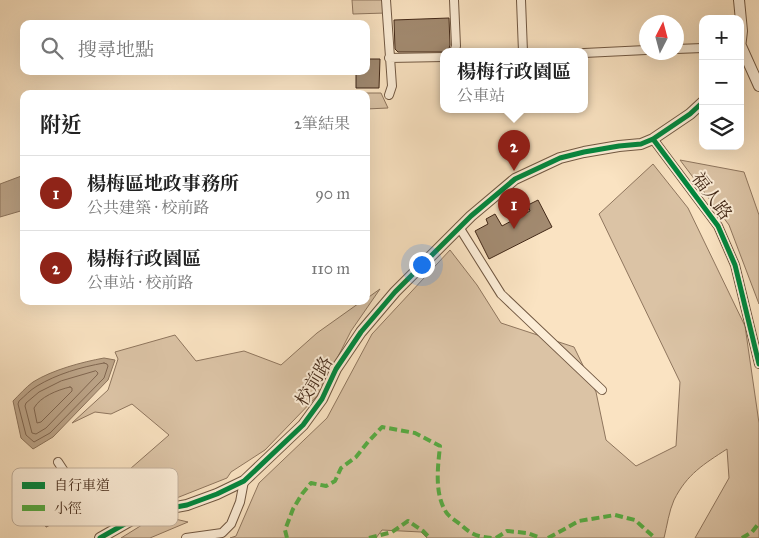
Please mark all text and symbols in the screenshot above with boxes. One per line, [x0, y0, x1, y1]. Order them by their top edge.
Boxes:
north arrow [639, 15, 684, 60]
map controls [699, 15, 744, 150]
button: + [699, 15, 744, 60]
search box [20, 20, 370, 75]
icon: search [38, 34, 66, 62]
text: 搜尋地點 [78, 38, 154, 61]
popup [440, 48, 588, 113]
text: 楊梅行政園區 [457, 60, 571, 83]
button: − [699, 60, 744, 105]
text: 公車站 [457, 86, 505, 105]
button: layers [699, 105, 744, 150]
text: 附近 [40, 112, 82, 138]
text: 2筆結果 [294, 114, 350, 133]
pin: 2 [498, 130, 530, 171]
street label: 福人路 [687, 168, 737, 224]
text: 楊梅區地政事務所 [87, 172, 239, 195]
text: 1 [53, 184, 59, 203]
text: 90 m [315, 184, 350, 203]
pin: 1 [498, 188, 530, 229]
text: 公共建築 · 校前路 [87, 198, 209, 217]
text: 楊梅行政園區 [87, 247, 201, 270]
your location [409, 252, 435, 278]
text: 2 [52, 259, 60, 278]
text: 110 m [311, 259, 350, 278]
text: 公車站 · 校前路 [87, 273, 193, 292]
street label: 校前路 [291, 352, 337, 410]
legend [12, 468, 178, 526]
text: 自行車道 [54, 477, 110, 494]
text: 小徑 [54, 500, 82, 517]

